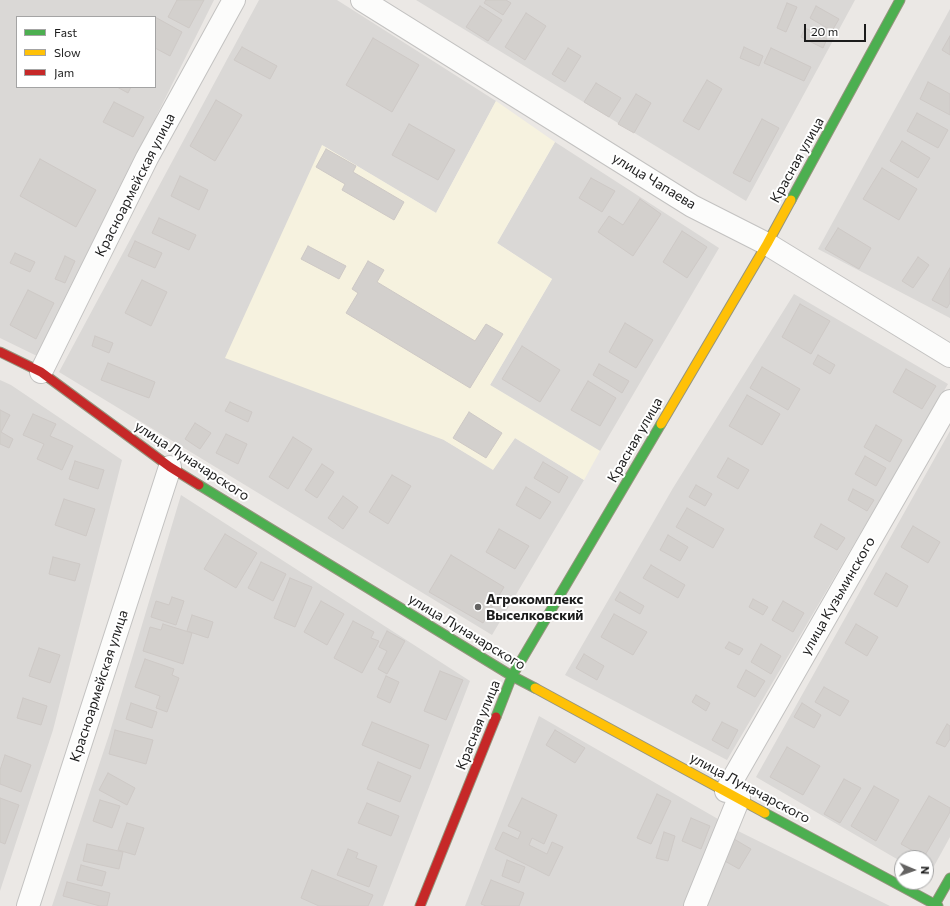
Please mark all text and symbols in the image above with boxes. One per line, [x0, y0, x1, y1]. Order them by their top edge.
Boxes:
legend [16, 16, 156, 88]
scale bar [806, 16, 868, 42]
text: 20 m [811, 24, 838, 38]
text: Fast [54, 25, 77, 39]
text: Slow [54, 45, 81, 59]
text: Jam [54, 65, 74, 79]
street label: Красноармейская улица [91, 110, 179, 260]
street label: Красная улица [767, 114, 827, 206]
street label: улица Чапаева [609, 149, 699, 213]
street label: Красная улица [604, 395, 666, 485]
street label: улица Луначарского [131, 418, 253, 504]
street label: улица Кузьминского [797, 534, 879, 658]
street label: улица Луначарского [405, 590, 529, 674]
place label: Агрокомплекс Выселковский [486, 591, 583, 624]
marker: Агрокомплекс Выселковский [473, 602, 483, 612]
street label: Красноармейская улица [66, 608, 132, 764]
street label: Красная улица [452, 678, 504, 772]
street label: улица Луначарского [687, 749, 813, 827]
north arrow [894, 850, 934, 890]
text: N [919, 866, 932, 875]

